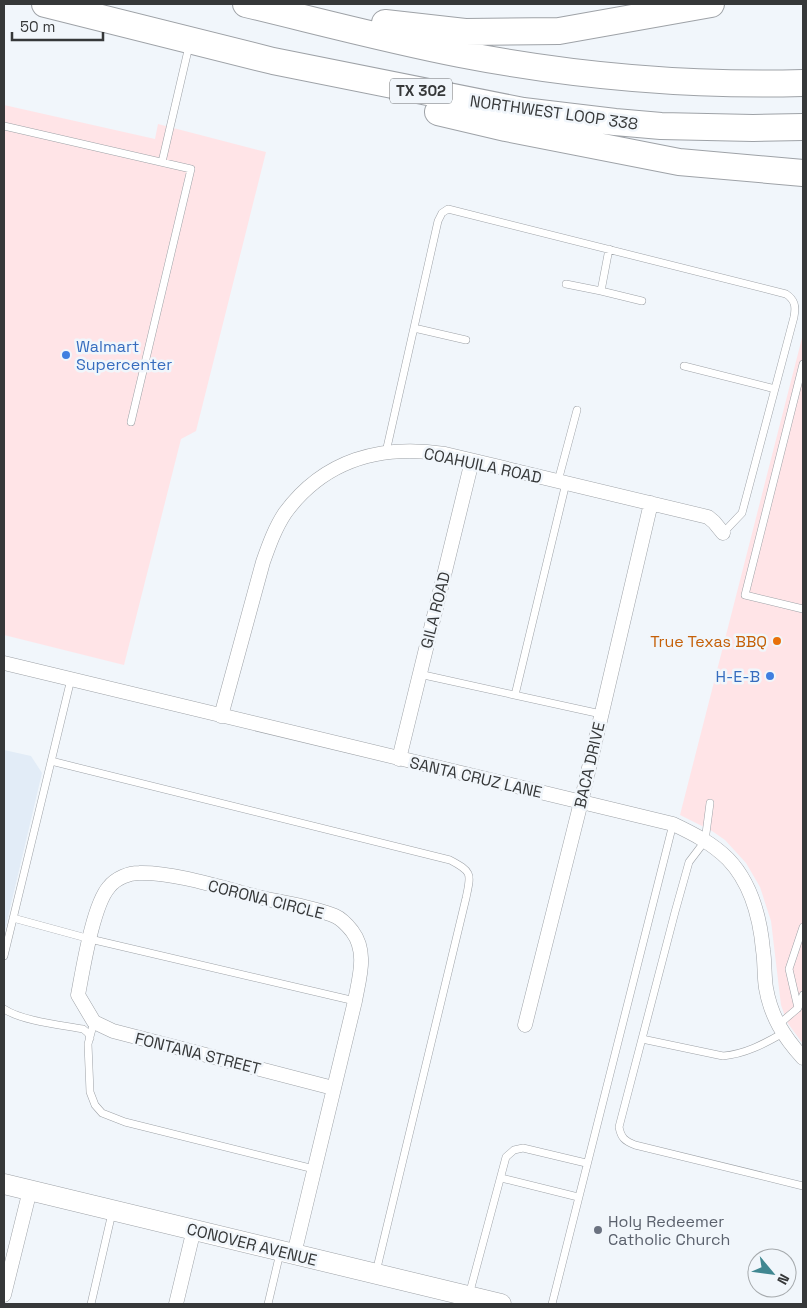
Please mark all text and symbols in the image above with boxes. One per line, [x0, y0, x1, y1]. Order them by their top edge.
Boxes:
scale bar [12, 10, 104, 42]
text: 50 m [20, 17, 55, 36]
road number: TX 302 [390, 78, 452, 104]
street label: NORTHWEST LOOP 338 [469, 90, 639, 135]
place label: Walmart Supercenter [76, 336, 172, 375]
marker: Walmart Supercenter [60, 349, 72, 361]
street label: COAHUILA ROAD [422, 443, 544, 488]
street label: GILA ROAD [416, 569, 455, 651]
place label: True Texas BBQ [650, 631, 767, 652]
marker: True Texas BBQ [771, 635, 783, 647]
place label: H-E-B [715, 666, 760, 687]
marker: H-E-B [764, 670, 776, 682]
street label: BACA DRIVE [569, 720, 610, 810]
street label: SANTA CRUZ LANE [408, 752, 544, 803]
street label: CORONA CIRCLE [206, 875, 326, 924]
street label: FONTANA STREET [133, 1028, 263, 1079]
place label: Holy Redeemer Catholic Church [608, 1211, 730, 1250]
street label: CONOVER AVENUE [185, 1218, 319, 1271]
marker: Holy Redeemer Catholic Church [592, 1224, 604, 1236]
north arrow [747, 1248, 797, 1298]
text: N [773, 1271, 794, 1288]

